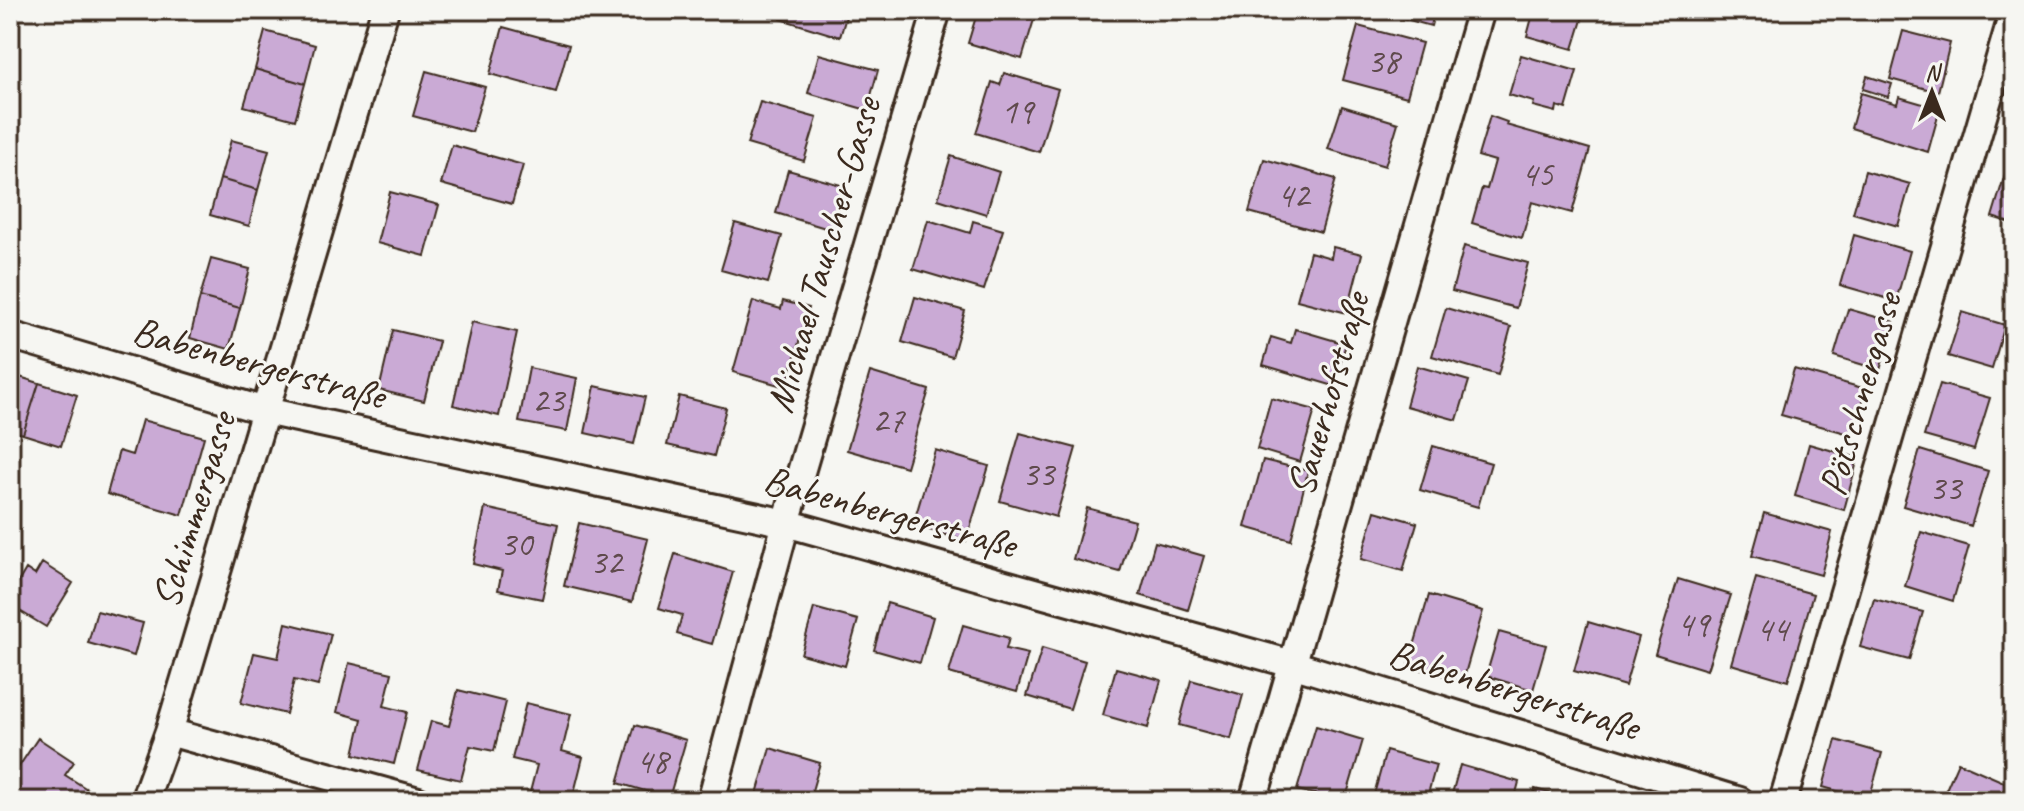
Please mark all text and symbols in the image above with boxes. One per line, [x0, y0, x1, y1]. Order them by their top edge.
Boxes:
house number: 38 [1367, 38, 1403, 84]
north arrow [1892, 52, 1972, 132]
text: N [1925, 59, 1942, 87]
house number: 19 [1001, 88, 1036, 134]
street label: Michael Tauscher-Gasse [754, 89, 893, 418]
house number: 45 [1521, 151, 1555, 197]
house number: 42 [1277, 172, 1312, 218]
street label: Sauerhofstraße [1275, 284, 1382, 501]
street label: Pötschnergasse [1807, 284, 1914, 501]
street label: Babenbergerstraße [127, 305, 394, 421]
house number: 23 [532, 377, 567, 423]
house number: 27 [872, 397, 906, 443]
street label: Schimmergasse [141, 403, 248, 614]
house number: 33 [1022, 451, 1057, 497]
street label: Babenbergerstraße [758, 454, 1025, 570]
house number: 33 [1929, 465, 1964, 511]
house number: 30 [500, 521, 535, 567]
house number: 32 [590, 539, 625, 585]
house number: 49 [1677, 601, 1712, 647]
house number: 44 [1756, 606, 1792, 652]
street label: Babenbergerstraße [1383, 628, 1648, 753]
house number: 48 [636, 738, 672, 784]

